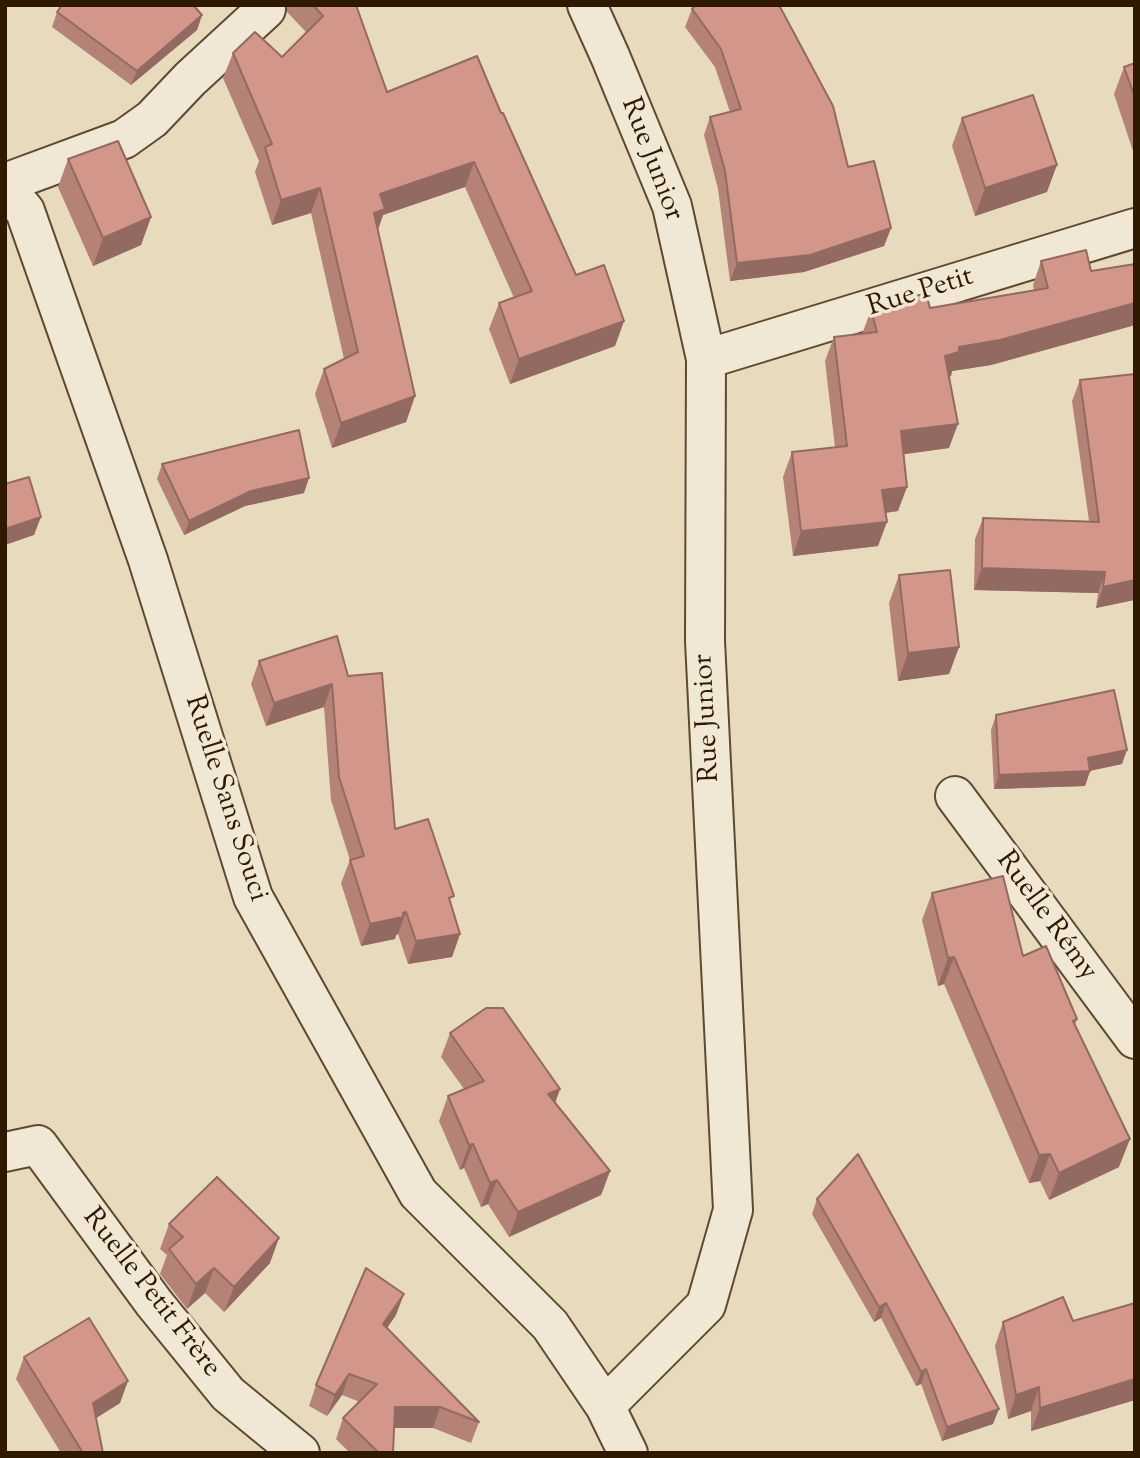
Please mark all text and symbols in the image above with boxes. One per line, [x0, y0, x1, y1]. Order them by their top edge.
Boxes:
street label: Rue Junior [611, 94, 689, 226]
street label: Rue Petit [864, 262, 978, 326]
street label: Rue Junior [689, 653, 729, 783]
street label: Ruelle Sans Souci [175, 692, 273, 906]
street label: Ruelle Rémy [987, 846, 1103, 988]
street label: Ruelle Petit Frère [74, 1203, 226, 1385]

